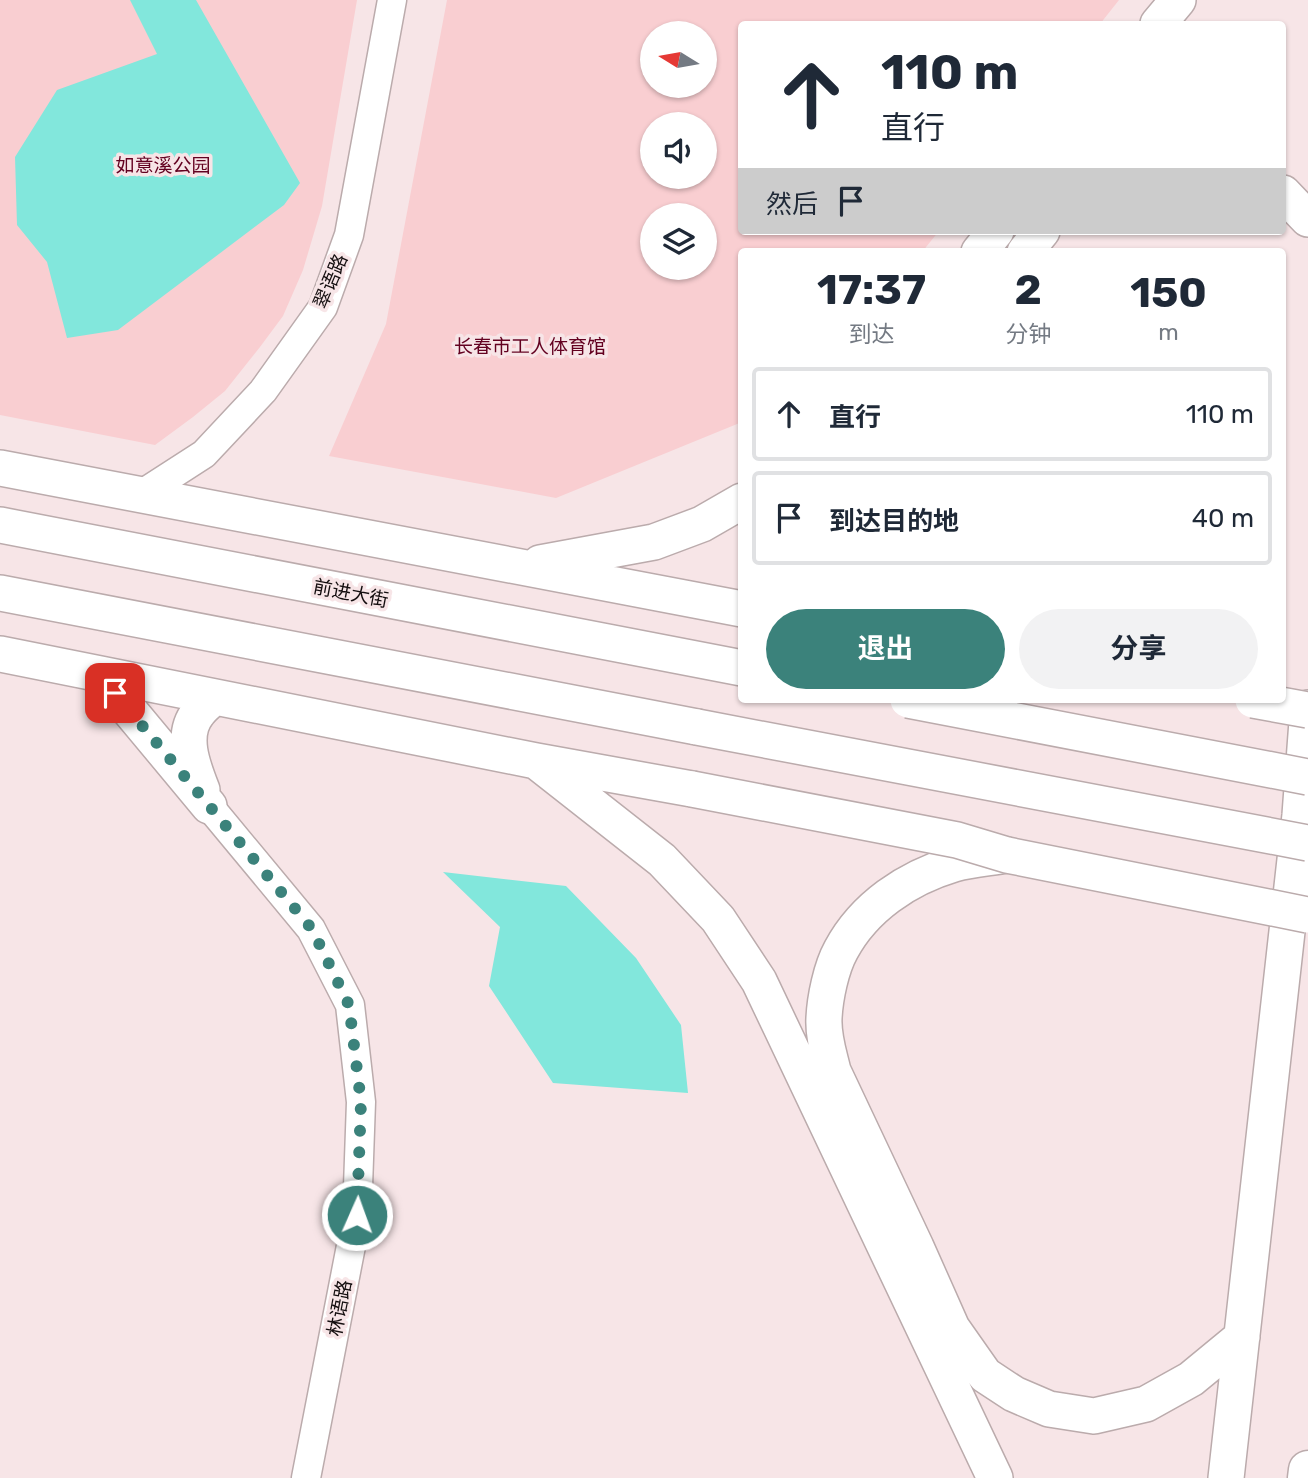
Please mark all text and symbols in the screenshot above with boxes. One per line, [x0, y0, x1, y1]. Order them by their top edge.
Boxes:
north arrow [640, 21, 718, 98]
map controls [640, 21, 717, 280]
text: 110 m [881, 43, 1018, 101]
icon: ahead [766, 49, 857, 140]
text: 直行 [881, 109, 945, 147]
button: sound [640, 112, 717, 189]
park label: 如意溪公园 [115, 154, 211, 177]
icon: arrive [832, 182, 870, 220]
text: 然后 [766, 189, 818, 220]
button: layers [640, 203, 717, 280]
street label: 翠语路 [309, 250, 352, 312]
text: 17:37 [817, 265, 926, 315]
text: 2 [1015, 265, 1042, 315]
text: 150 [1130, 268, 1207, 318]
text: m [1158, 318, 1179, 346]
text: 到达 [849, 320, 895, 348]
text: 分钟 [1005, 320, 1051, 348]
park label: 长春市工人体育馆 [454, 335, 606, 358]
icon: ahead [770, 395, 808, 433]
text: 110 m [1186, 399, 1254, 430]
text: 直行 [829, 402, 881, 433]
icon: arrive [770, 499, 808, 537]
text: 40 m [1192, 503, 1254, 534]
text: 到达目的地 [829, 506, 959, 537]
street label: 前进大街 [311, 575, 390, 612]
button: 退出 [766, 609, 1005, 689]
button: 分享 [1019, 609, 1258, 689]
pin [85, 663, 145, 723]
icon: arrive [96, 674, 134, 712]
position arrow [320, 1178, 394, 1252]
street label: 林语路 [323, 1278, 356, 1338]

